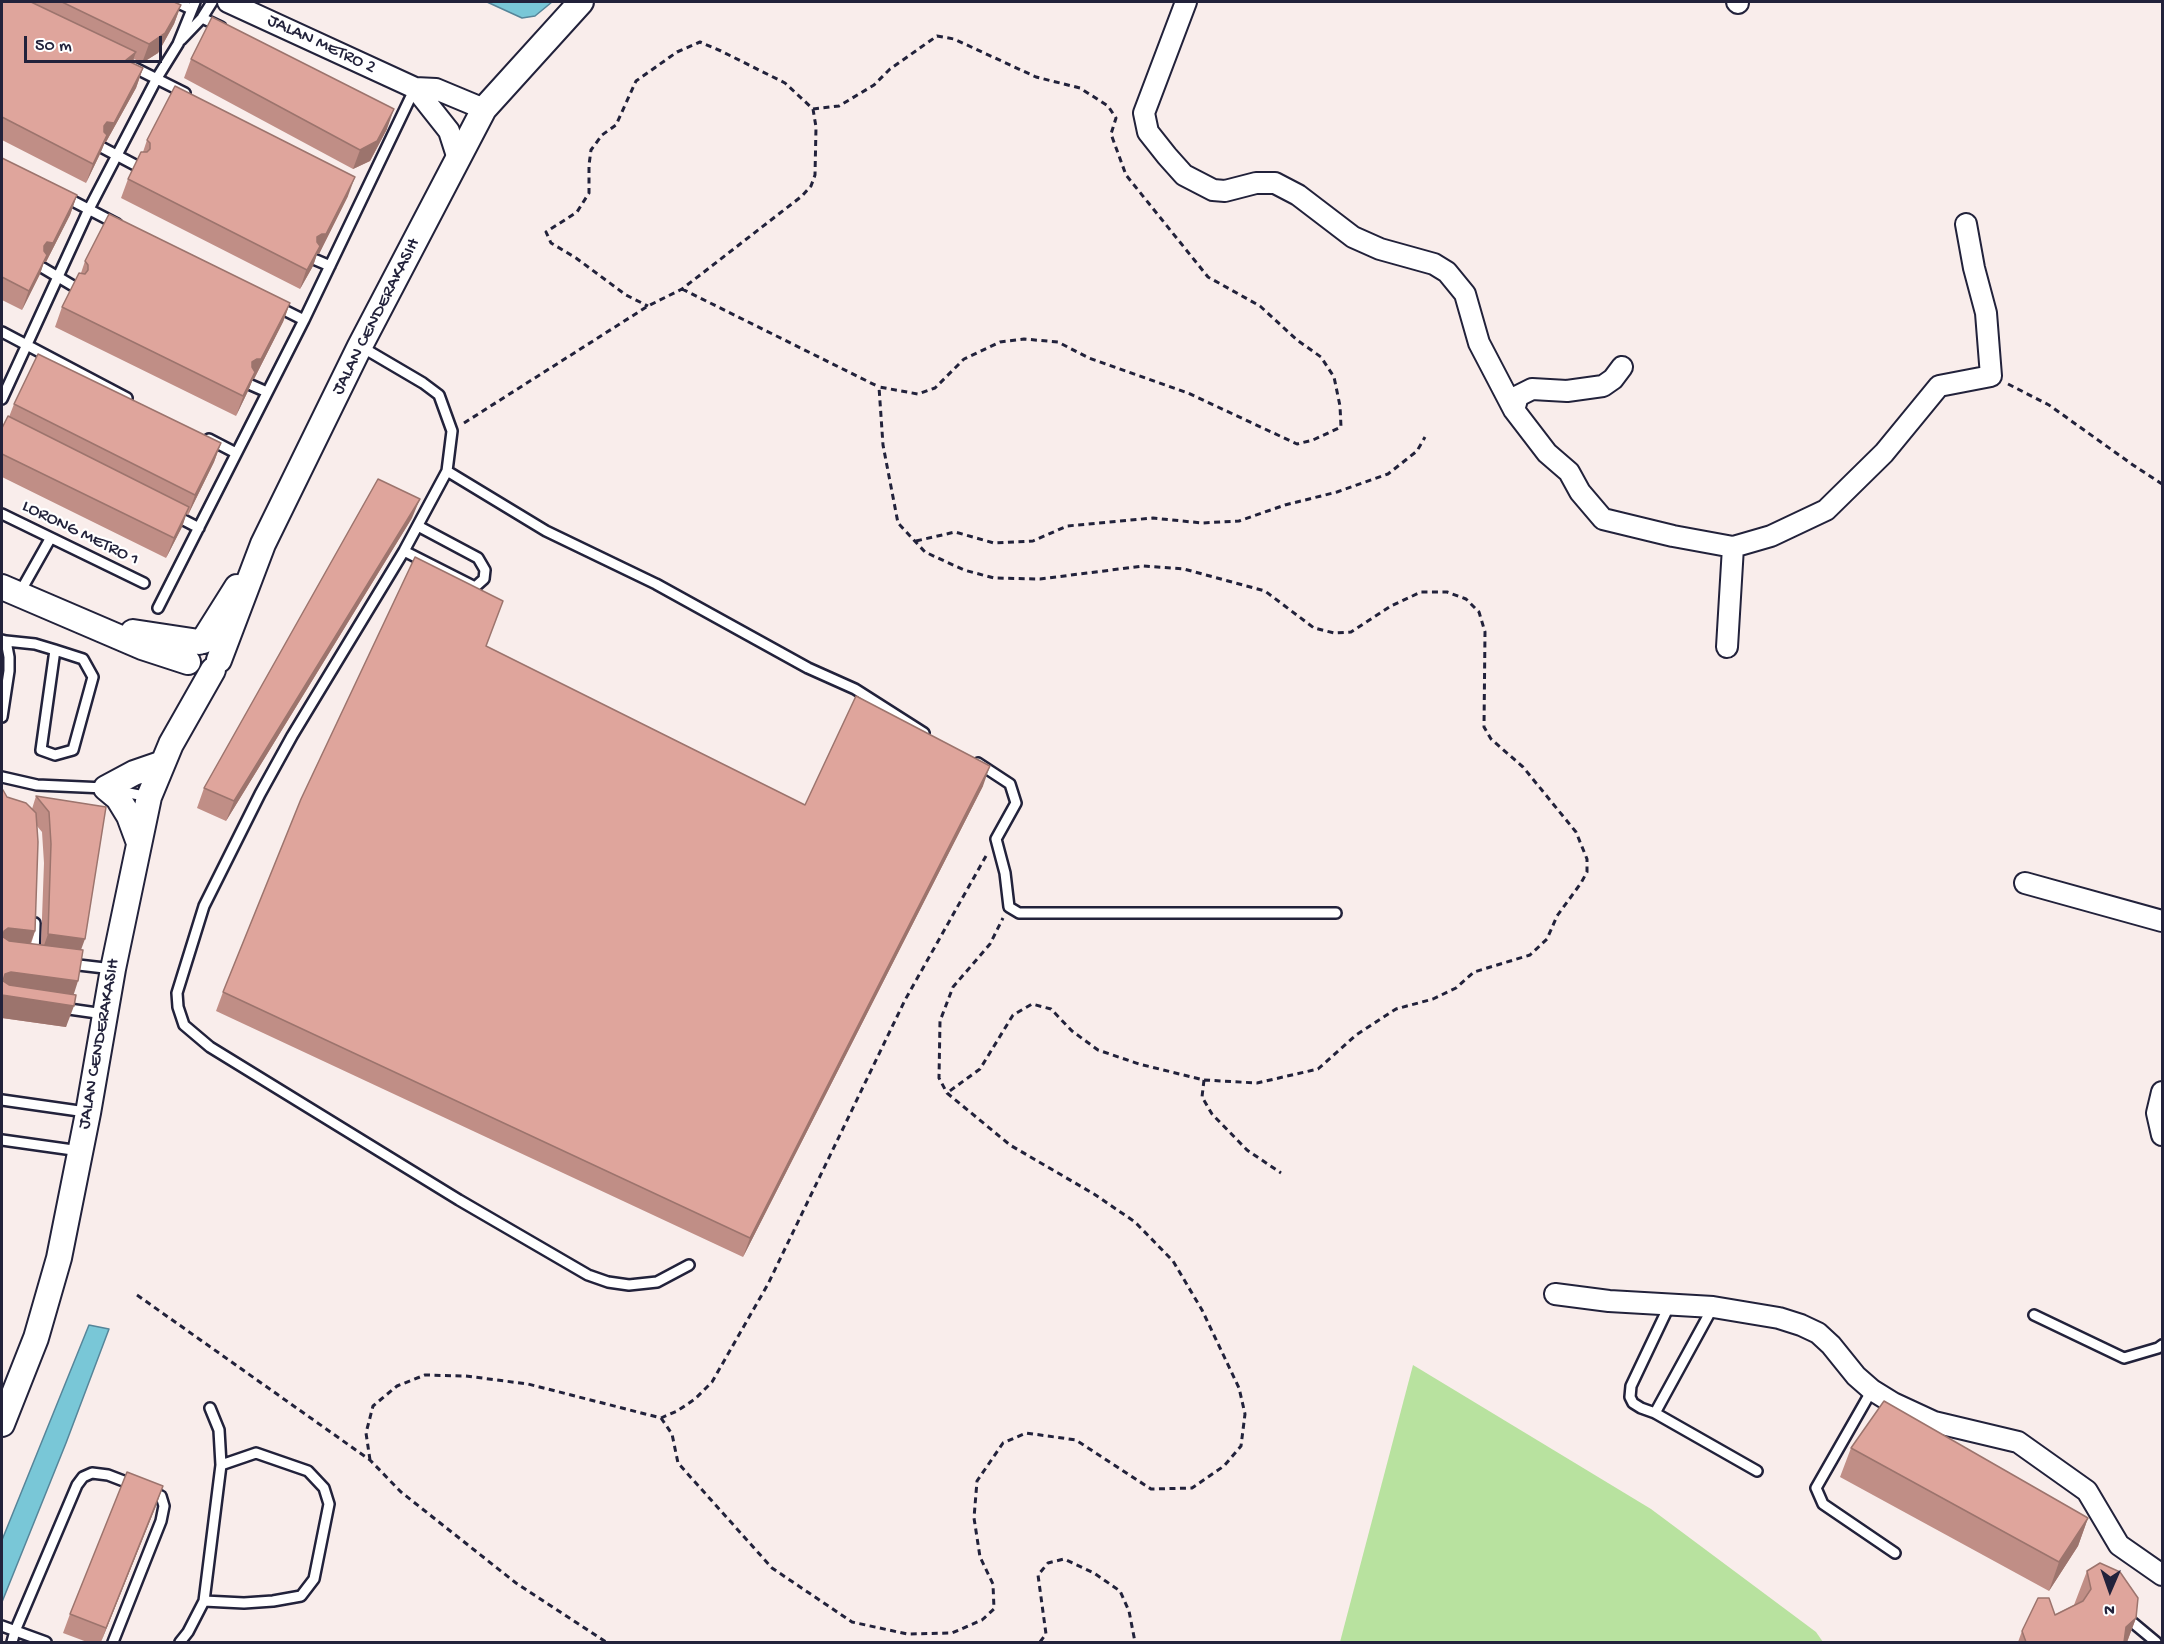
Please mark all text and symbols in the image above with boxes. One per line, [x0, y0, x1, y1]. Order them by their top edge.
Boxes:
street label: JALAN METRO 2 [263, 10, 379, 80]
scale bar [27, 24, 165, 62]
text: 50 m [35, 36, 72, 57]
street label: JALAN CENDERAKASIH [328, 235, 426, 399]
street label: LORONG METRO 1 [18, 496, 142, 572]
street label: JALAN CENDERAKASIH [74, 957, 126, 1131]
north arrow [2080, 1560, 2140, 1620]
text: N [2104, 1599, 2115, 1618]

